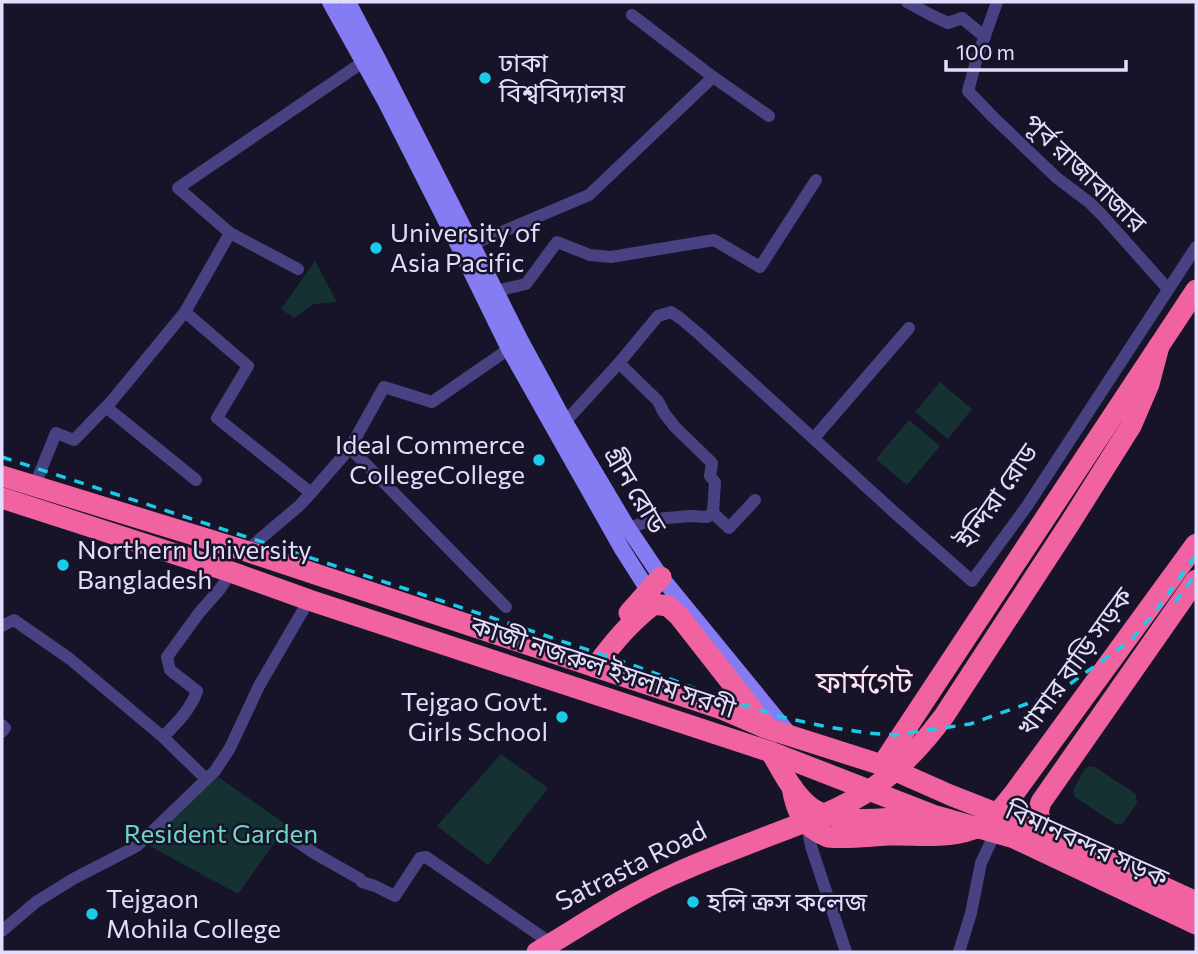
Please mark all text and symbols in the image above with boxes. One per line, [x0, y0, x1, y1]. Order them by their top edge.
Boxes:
scale bar [946, 28, 1126, 72]
text: 100 m [956, 39, 1015, 64]
place label: ঢাকা বিশ্ববিদ্যালয় [498, 46, 626, 107]
marker: ঢাকা বিশ্ববিদ্যালয় [477, 70, 493, 86]
street label: পূর্ব রাজাবাজার [1017, 106, 1154, 240]
place label: University of Asia Pacific [390, 216, 541, 277]
marker: University of Asia Pacific [368, 240, 384, 256]
place label: Ideal Commerce CollegeCollege [335, 428, 525, 489]
street label: ইন্দিরা রোড [948, 436, 1043, 554]
street label: গ্রীন রোড [598, 440, 675, 539]
marker: Ideal Commerce CollegeCollege [531, 452, 547, 468]
place label: Northern University Bangladesh [77, 533, 312, 594]
marker: Northern University Bangladesh [55, 557, 71, 573]
street label: খামার বাড়ি সড়ক [1010, 580, 1139, 741]
street label: কাজী নজরুল ইসলাম সরণী [466, 608, 741, 723]
district label: ফার্মগেট [815, 662, 913, 699]
place label: Tejgao Govt. Girls School [401, 685, 548, 746]
marker: Tejgao Govt. Girls School [554, 709, 570, 725]
street label: বিমানবন্দর সড়ক [1001, 793, 1175, 893]
street label: Satrasta Road [550, 813, 711, 916]
park label: Resident Garden [124, 817, 318, 848]
place label: Tejgaon Mohila College [106, 882, 281, 943]
place label: হলি ক্রস কলেজ [706, 885, 868, 916]
marker: হলি ক্রস কলেজ [685, 894, 701, 910]
marker: Tejgaon Mohila College [84, 906, 100, 922]

